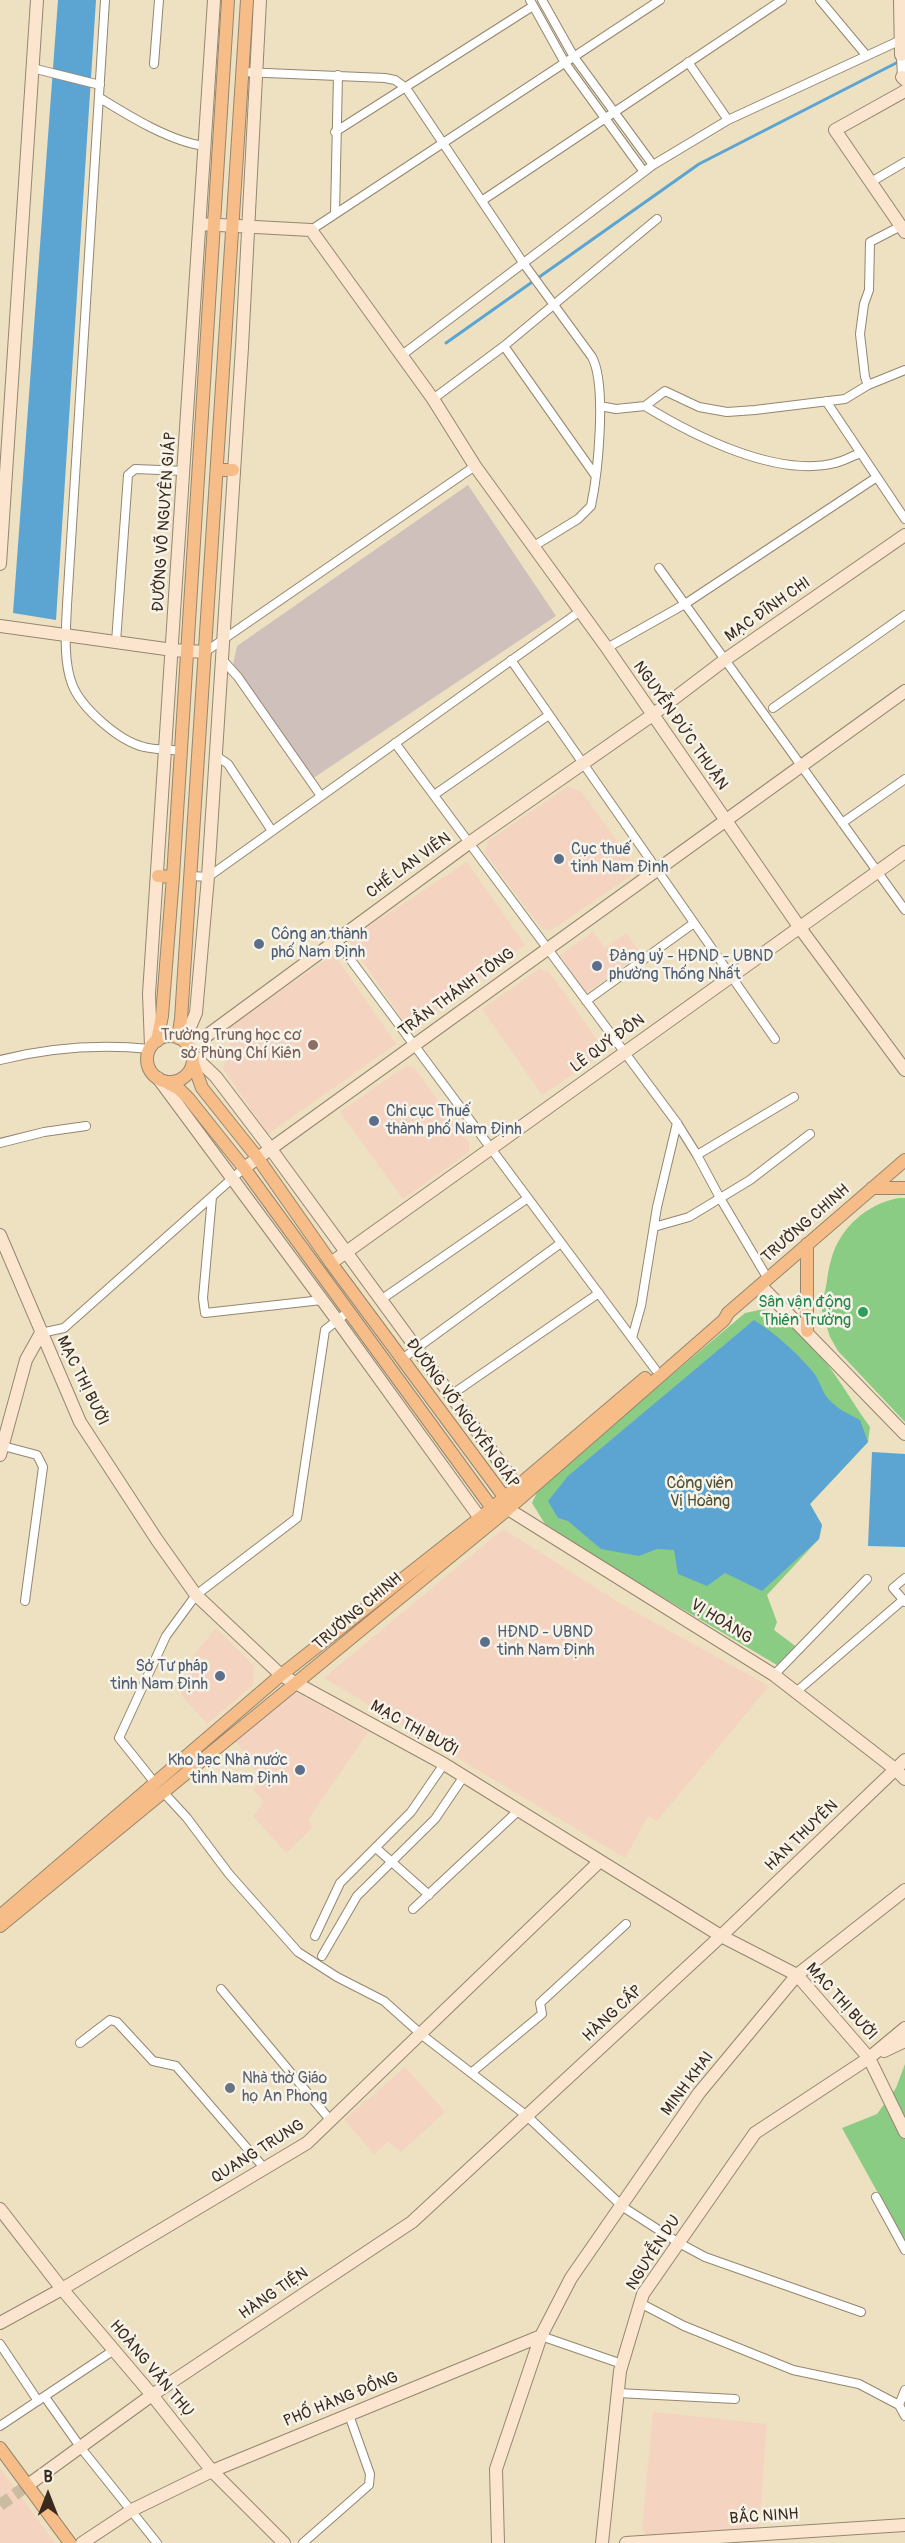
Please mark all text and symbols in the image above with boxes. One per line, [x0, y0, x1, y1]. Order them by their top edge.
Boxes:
street label: ĐƯỜNG VÕ NGUYÊN GIÁP [149, 431, 181, 613]
street label: MẠC ĐĨNH CHI [722, 574, 814, 646]
street label: NGUYỄN ĐỨC THUẬN [628, 658, 732, 794]
street label: CHẾ LAN VIÊN [363, 829, 455, 903]
place label: Cục thuế tỉnh Nam Định [571, 840, 668, 878]
marker: Cục thuế tỉnh Nam Định [552, 852, 566, 866]
place label: Công an thành phố Nam Định [271, 925, 368, 963]
marker: Công an thành phố Nam Định [252, 937, 266, 951]
street label: TRẦN THÁNH TÔNG [395, 945, 519, 1041]
place label: Đảng uỷ - HĐND - UBND phường Thống Nhất [609, 947, 773, 985]
marker: Đảng uỷ - HĐND - UBND phường Thống Nhất [590, 959, 604, 973]
street label: LÊ QUÝ ĐÔN [567, 1011, 649, 1077]
place label: Trường Trung học cơ sở Phùng Chí Kiên [161, 1026, 301, 1064]
marker: Trường Trung học cơ sở Phùng Chí Kiên [306, 1038, 320, 1052]
place label: Chi cục Thuế thành phố Nam Định [386, 1102, 522, 1140]
marker: Chi cục Thuế thành phố Nam Định [367, 1114, 381, 1128]
street label: TRƯỜNG CHINH [758, 1181, 854, 1267]
place label: Sân vận động Thiên Trường [758, 1293, 851, 1331]
marker: Sân vận động Thiên Trường [856, 1305, 870, 1319]
street label: MẠC THỊ BƯỞI [52, 1333, 112, 1429]
street label: ĐƯỜNG VÕ NGUYÊN GIÁP [401, 1335, 523, 1493]
park label: Công viên Vị Hoàng [667, 1474, 733, 1512]
street label: TRƯỜNG CHINH [310, 1569, 406, 1655]
street label: VỊ HOÀNG [686, 1595, 756, 1649]
place label: HĐND - UBND tỉnh Nam Định [497, 1623, 594, 1661]
marker: HĐND - UBND tỉnh Nam Định [478, 1635, 492, 1649]
place label: Sở Tư pháp tỉnh Nam Định [111, 1657, 208, 1695]
marker: Sở Tư pháp tỉnh Nam Định [213, 1669, 227, 1683]
street label: MẠC THỊ BƯỞI [367, 1697, 461, 1761]
place label: Kho bạc Nhà nước tỉnh Nam Định [168, 1751, 288, 1789]
marker: Kho bạc Nhà nước tỉnh Nam Định [293, 1763, 307, 1777]
street label: HÀN THUYÊN [762, 1797, 842, 1875]
street label: MẠC THỊ BƯỞI [801, 1959, 881, 2045]
street label: HÀNG CẤP [579, 1982, 647, 2046]
street label: MINH KHAI [658, 2048, 718, 2120]
place label: Nhà thờ Giáo họ An Phong [242, 2069, 327, 2107]
marker: Nhà thờ Giáo họ An Phong [223, 2081, 237, 2095]
street label: QUANG TRUNG [208, 2116, 308, 2188]
street label: NGUYỄN DU [623, 2212, 685, 2294]
street label: HÀNG TIỆN [236, 2264, 312, 2324]
street label: HOÀNG VĂN THỤ [105, 2317, 197, 2421]
street label: PHỐ HÀNG ĐỒNG [281, 2368, 401, 2432]
north arrow [18, 2465, 78, 2525]
text: B [43, 2467, 53, 2487]
street label: BẮC NINH [729, 2505, 799, 2529]

